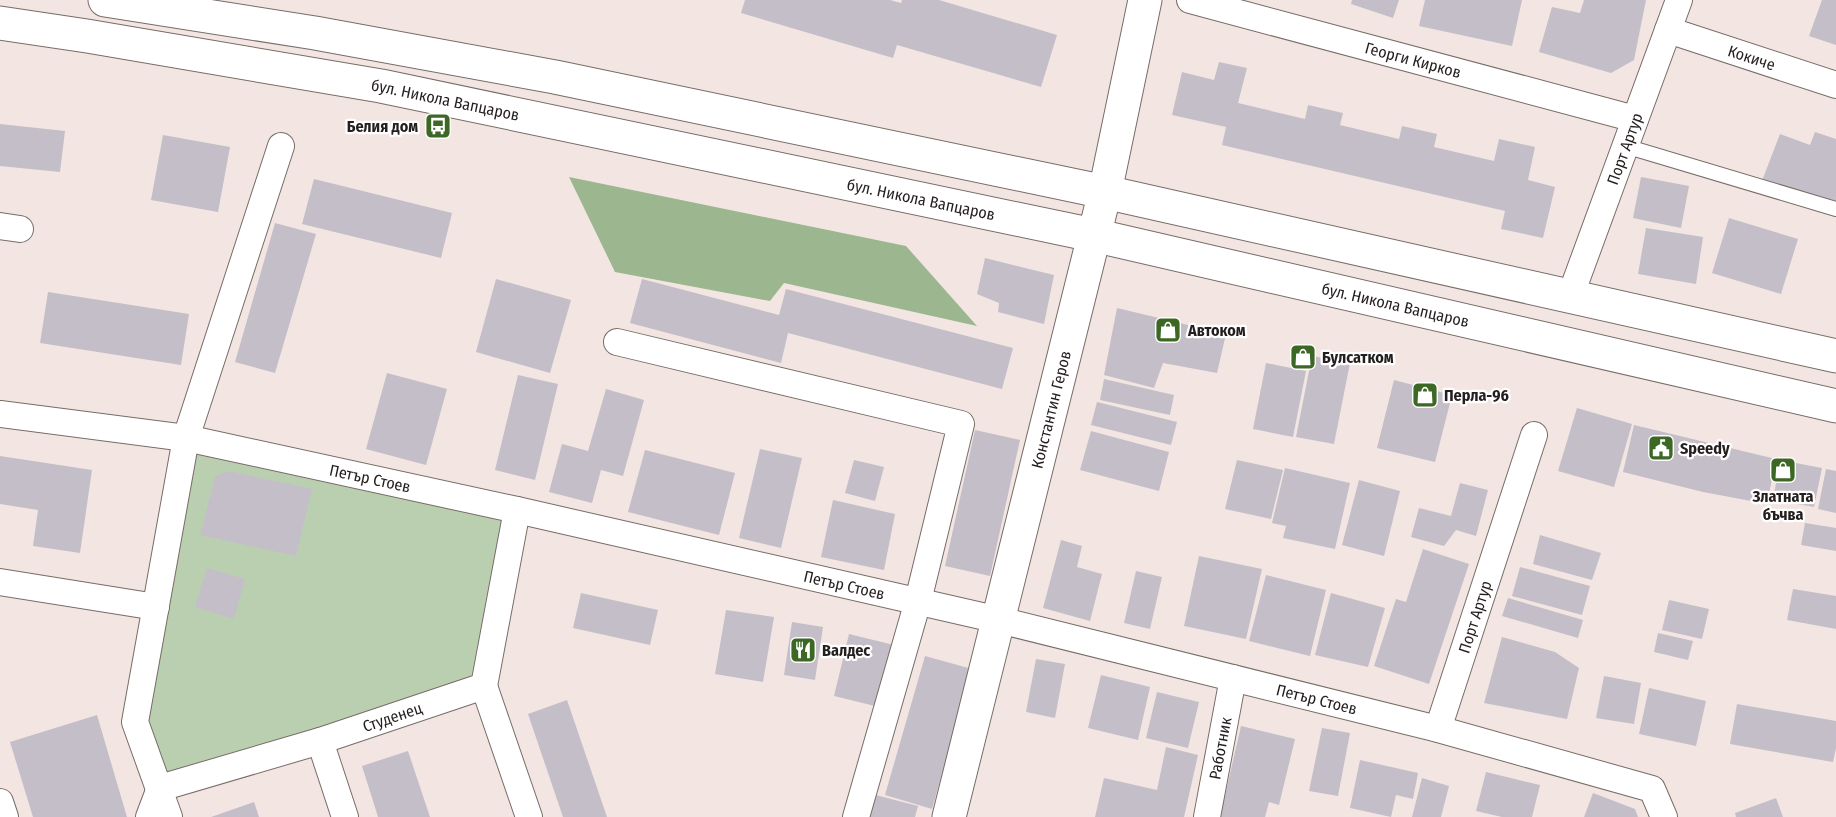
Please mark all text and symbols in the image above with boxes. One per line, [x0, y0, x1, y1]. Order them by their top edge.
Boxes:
street label: Георги Кирков [1363, 38, 1463, 82]
street label: Кокиче [1725, 41, 1778, 74]
street label: бул. Никола Вапцаров [370, 76, 521, 125]
street label: Порт Артур [1603, 110, 1647, 187]
bus stop icon: Белия дом [423, 111, 453, 141]
place label: Белия дом [347, 117, 418, 136]
street label: бул. Никола Вапцаров [845, 175, 997, 224]
street label: бул. Никола Вапцаров [1320, 279, 1471, 331]
shop icon: Автоком [1153, 315, 1183, 345]
place label: Автоком [1187, 321, 1246, 340]
shop icon: Булсатком [1288, 342, 1318, 372]
place label: Булсатком [1322, 348, 1394, 367]
street label: Константин Геров [1027, 349, 1075, 470]
shop icon: Перла-96 [1410, 380, 1440, 410]
place label: Перла-96 [1444, 386, 1509, 405]
public building icon: Speedy [1646, 433, 1676, 463]
place label: Speedy [1680, 439, 1730, 458]
shop icon: Златната бъчва [1768, 455, 1798, 485]
street label: Петър Стоев [328, 460, 412, 497]
place label: Златната бъчва [1751, 487, 1814, 524]
street label: Петър Стоев [802, 567, 887, 604]
street label: Порт Артур [1454, 578, 1496, 656]
restaurant icon: Валдес [788, 635, 818, 665]
place label: Валдес [822, 641, 870, 660]
street label: Петър Стоев [1274, 680, 1359, 719]
street label: Студенец [360, 698, 425, 736]
street label: Работник [1205, 715, 1236, 781]

